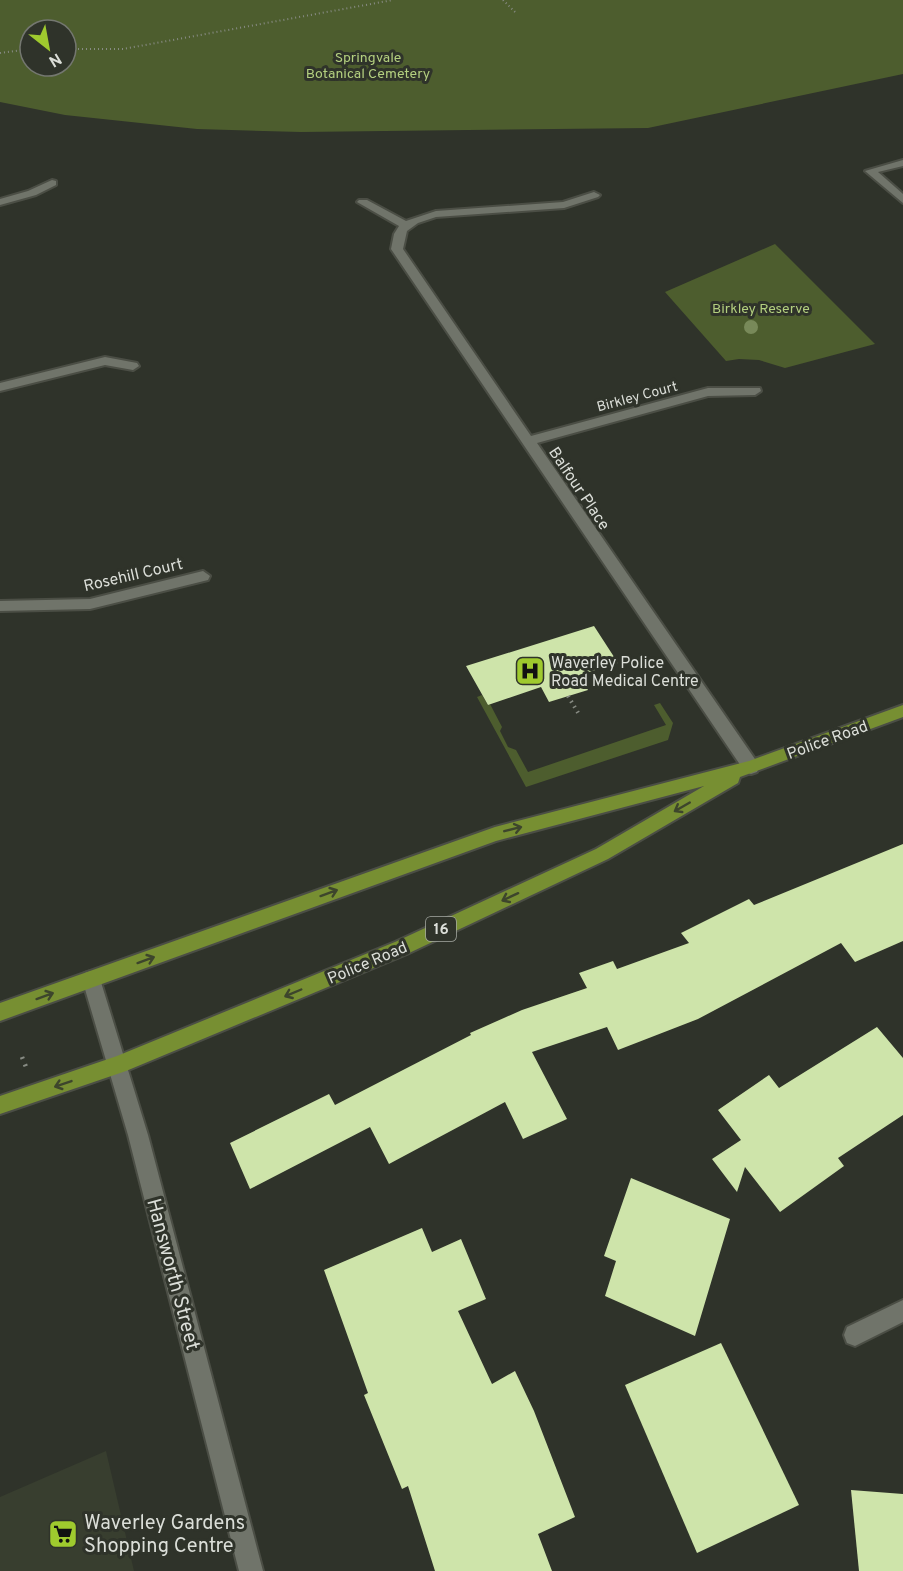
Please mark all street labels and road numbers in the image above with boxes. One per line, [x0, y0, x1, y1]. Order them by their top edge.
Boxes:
street label: Birkley Court [595, 378, 680, 416]
street label: Balfour Place [543, 444, 613, 534]
street label: Rosehill Court [82, 555, 185, 597]
street label: Police Road [784, 717, 871, 765]
road number: 16 [426, 917, 456, 941]
street label: Police Road [325, 938, 411, 990]
street label: Hansworth Street [139, 1196, 205, 1353]

